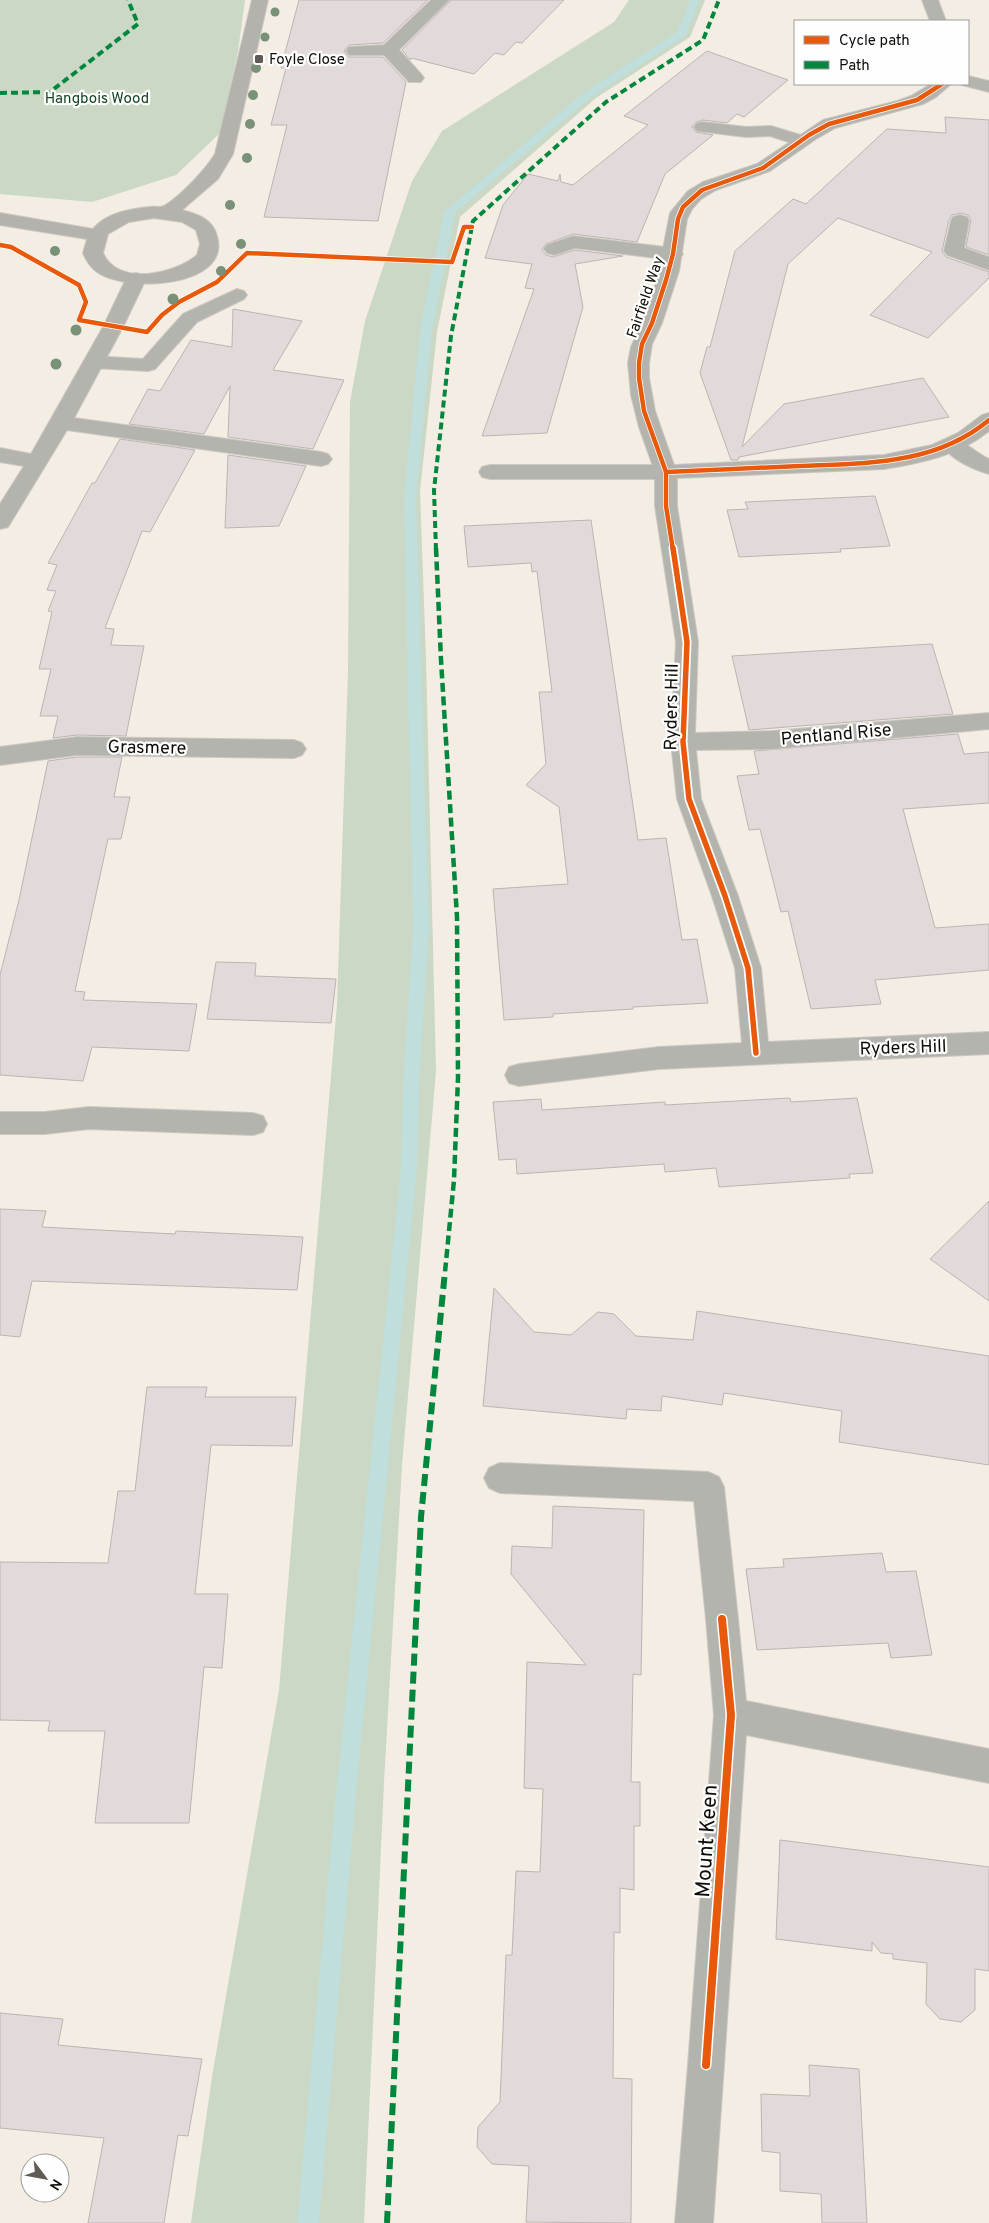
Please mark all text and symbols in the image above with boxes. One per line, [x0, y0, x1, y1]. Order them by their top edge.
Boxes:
legend [794, 20, 969, 85]
text: Cycle path [839, 32, 910, 51]
place label: Foyle Close [269, 51, 345, 70]
marker: Foyle Close [253, 53, 265, 65]
text: Path [839, 57, 870, 76]
park label: Hangbois Wood [45, 90, 149, 109]
street label: Fairfield Way [624, 254, 669, 341]
street label: Ryders Hill [660, 663, 685, 751]
street label: Pentland Rise [780, 719, 893, 752]
street label: Grasmere [107, 736, 186, 761]
street label: Ryders Hill [859, 1035, 947, 1062]
street label: Mount Keen [690, 1784, 725, 1899]
north arrow [20, 2153, 70, 2203]
text: N [45, 2175, 65, 2193]

